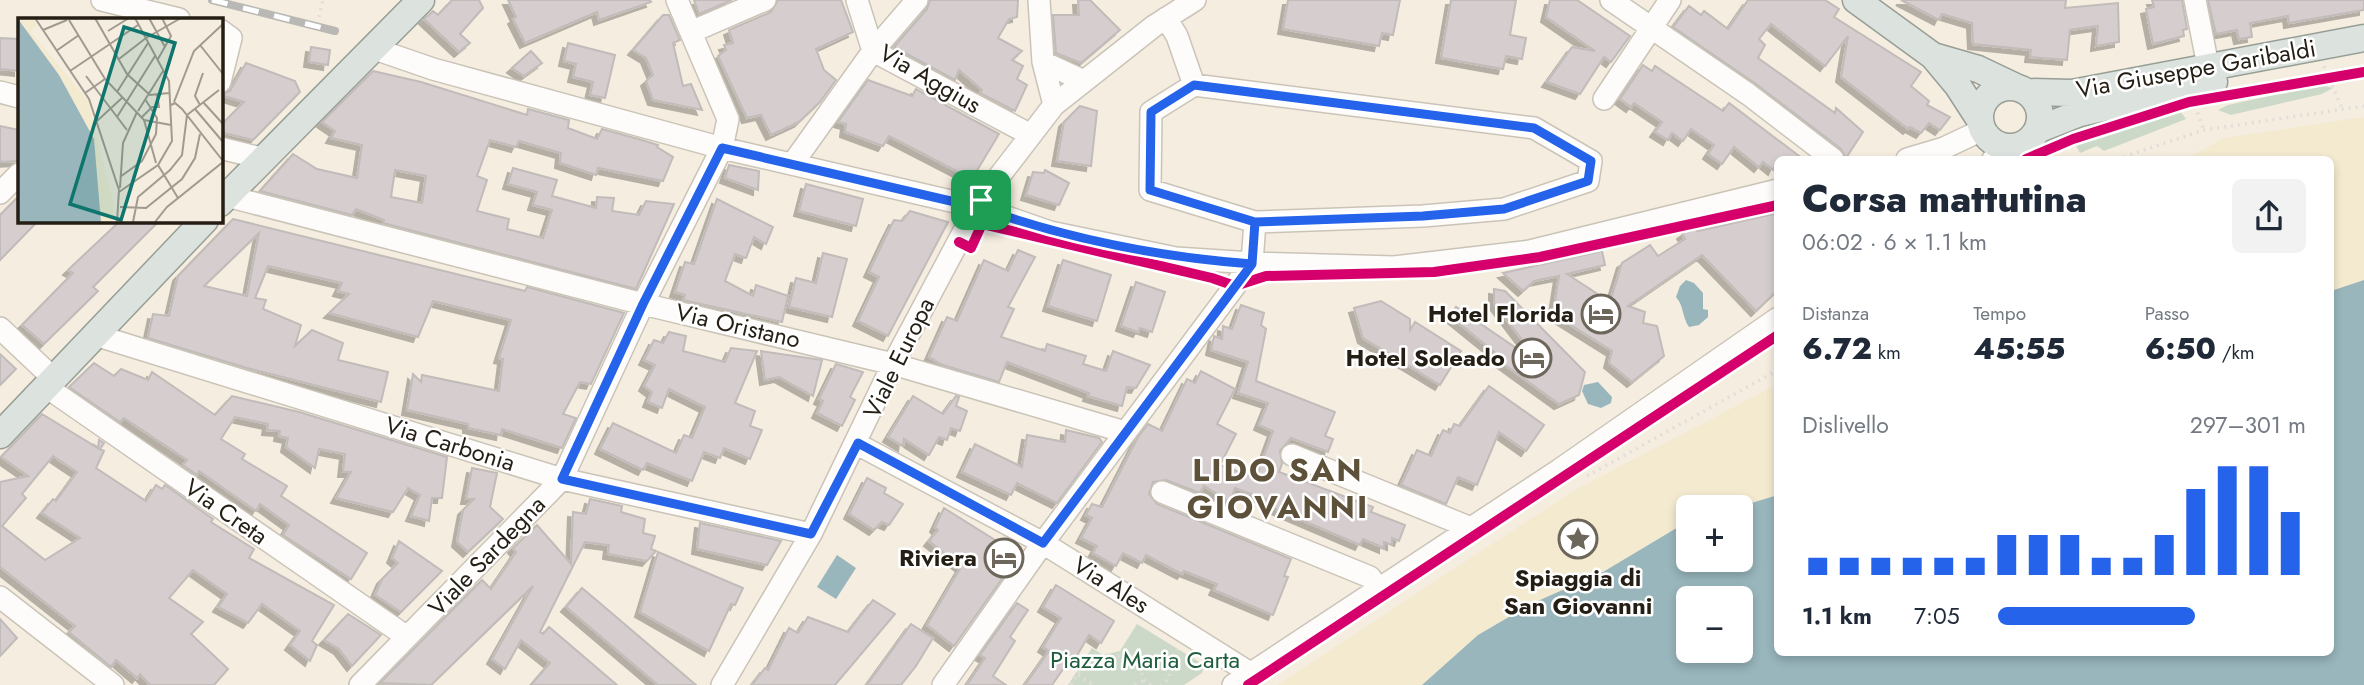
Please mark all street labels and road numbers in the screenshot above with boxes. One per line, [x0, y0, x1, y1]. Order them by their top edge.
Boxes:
street label: Via Giuseppe Garibaldi [2073, 30, 2318, 107]
street label: Via Aggius [873, 35, 988, 122]
street label: Viale Europa [854, 291, 943, 424]
street label: Via Oristano [672, 294, 804, 357]
street label: Via Carbonia [381, 407, 519, 480]
street label: Via Creta [177, 470, 275, 553]
street label: Viale Sardegna [420, 488, 553, 624]
street label: Via Ales [1066, 547, 1156, 622]

